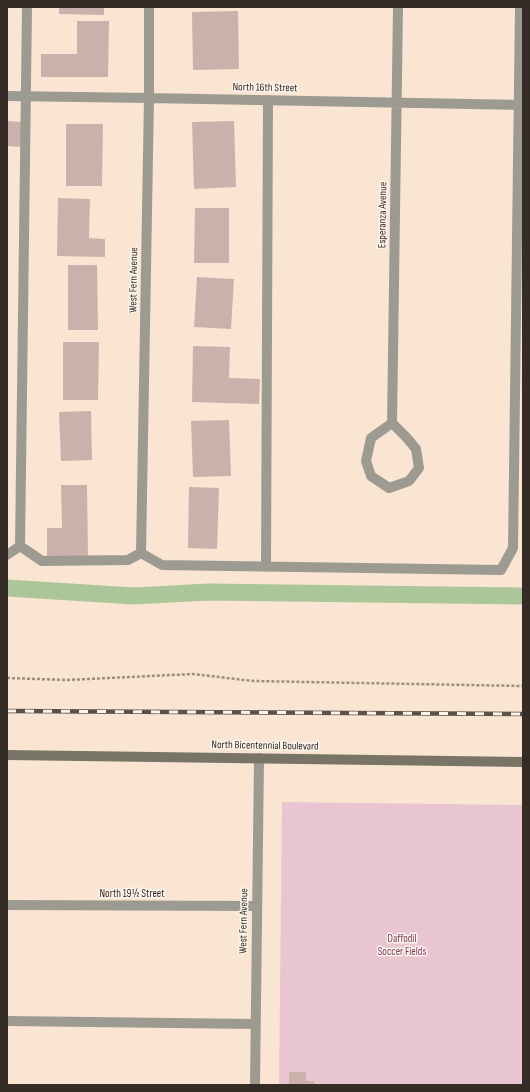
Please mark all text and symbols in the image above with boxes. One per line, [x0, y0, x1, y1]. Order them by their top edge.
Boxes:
street label: North 16th Street [232, 81, 298, 95]
street label: Esperanza Avenue [376, 182, 390, 248]
street label: West Fern Avenue [127, 247, 141, 313]
street label: North Bicentennial Boulevard [211, 738, 319, 754]
street label: North 19½ Street [99, 887, 165, 901]
street label: West Fern Avenue [237, 888, 251, 954]
park label: Daffodil Soccer Fields [378, 932, 426, 958]

